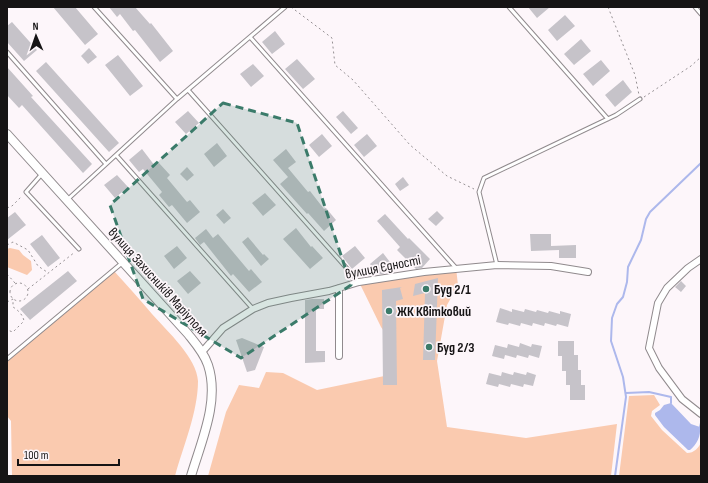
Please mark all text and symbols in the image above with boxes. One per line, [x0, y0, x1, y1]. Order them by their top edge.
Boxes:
north arrow [16, 16, 56, 56]
text: N [33, 20, 39, 33]
street label: вулиця Захисників Маріуполя [105, 224, 211, 340]
street label: вулиця Єдності [344, 251, 422, 283]
place label: Буд 2/1 [434, 281, 471, 298]
marker: Буд 2/1 [421, 284, 431, 294]
place label: ЖК Квітковий [397, 303, 471, 320]
marker: ЖК Квітковий [384, 306, 394, 316]
place label: Буд 2/3 [437, 339, 475, 356]
marker: Буд 2/3 [424, 342, 434, 352]
scale bar [18, 441, 119, 467]
text: 100 m [24, 448, 49, 463]

